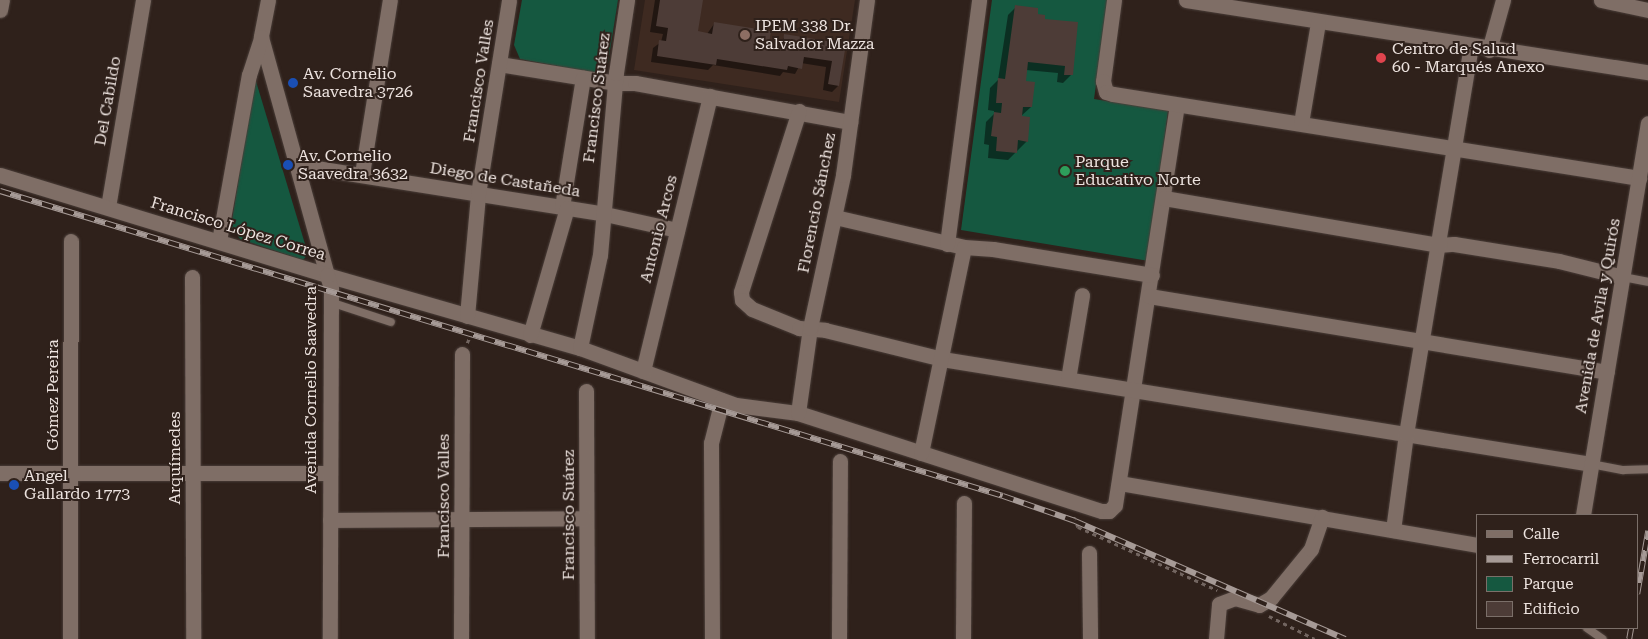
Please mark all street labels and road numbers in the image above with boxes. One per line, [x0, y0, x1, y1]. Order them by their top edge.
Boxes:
street label: Francisco Valles [460, 18, 498, 144]
street label: Francisco Suárez [580, 32, 614, 164]
street label: Del Cabildo [91, 55, 125, 147]
street label: Florencio Sánchez [794, 131, 840, 275]
street label: Diego de Castañeda [428, 159, 582, 201]
street label: Antonio Arcos [636, 173, 682, 285]
street label: Francisco López Correa [148, 193, 328, 265]
street label: Avenida de Avila y Quirós [1571, 217, 1625, 415]
street label: Avenida Cornelio Saavedra [301, 286, 321, 494]
street label: Gómez Pereira [43, 339, 63, 451]
street label: Arquímedes [165, 412, 185, 504]
street label: Francisco Valles [434, 434, 454, 558]
street label: Francisco Suárez [559, 450, 579, 580]

